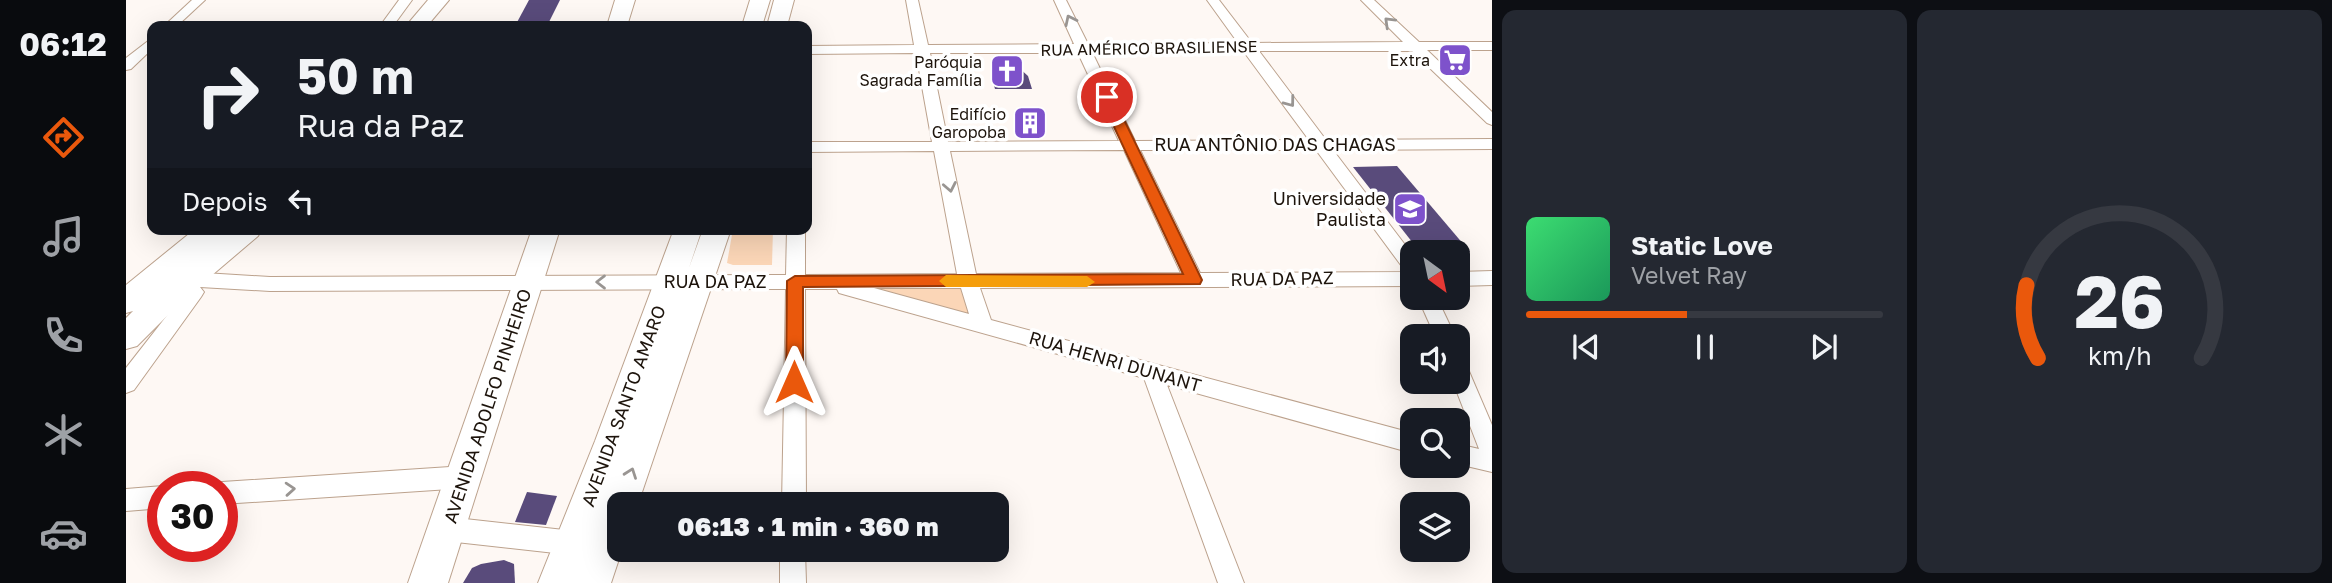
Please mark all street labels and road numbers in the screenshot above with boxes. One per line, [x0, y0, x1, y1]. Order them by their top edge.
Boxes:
street label: RUA AMÉRICO BRASILIENSE [1040, 36, 1258, 60]
street label: RUA ANTÔNIO DAS CHAGAS [1154, 133, 1396, 155]
street label: RUA DA PAZ [1230, 266, 1334, 290]
street label: RUA DA PAZ [663, 270, 767, 292]
street label: AVENIDA ADOLFO PINHEIRO [439, 286, 535, 526]
street label: AVENIDA SANTO AMARO [576, 302, 670, 509]
street label: RUA HENRI DUNANT [1027, 326, 1204, 396]

